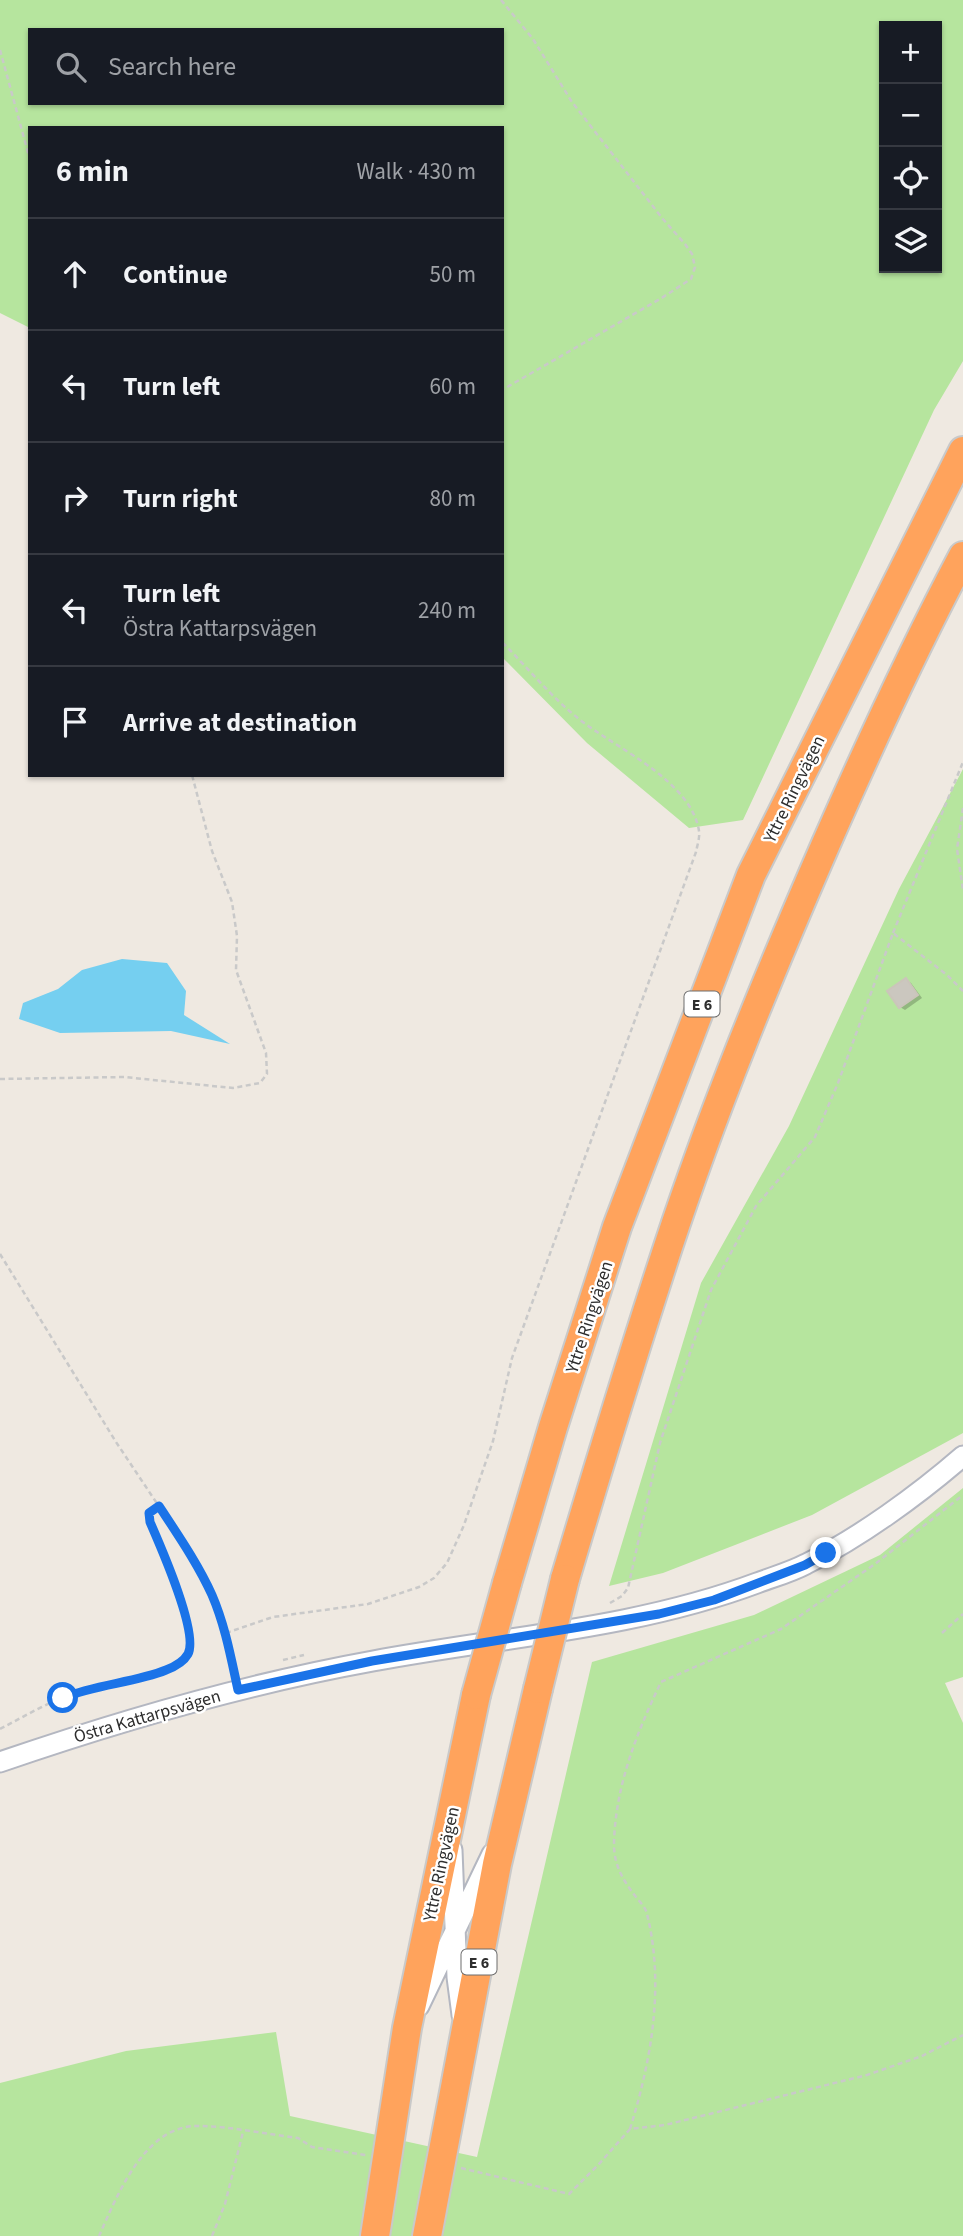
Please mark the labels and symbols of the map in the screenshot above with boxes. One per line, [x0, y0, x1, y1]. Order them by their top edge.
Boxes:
street label: Yttre Ringvägen [757, 731, 831, 848]
road number: E 6 [684, 992, 720, 1016]
street label: Yttre Ringvägen [559, 1258, 619, 1377]
route end [810, 1537, 841, 1568]
route start [47, 1682, 78, 1713]
street label: Östra Kattarpsvägen [71, 1684, 224, 1749]
street label: Yttre Ringvägen [417, 1804, 466, 1925]
road number: E 6 [462, 1950, 496, 1974]

